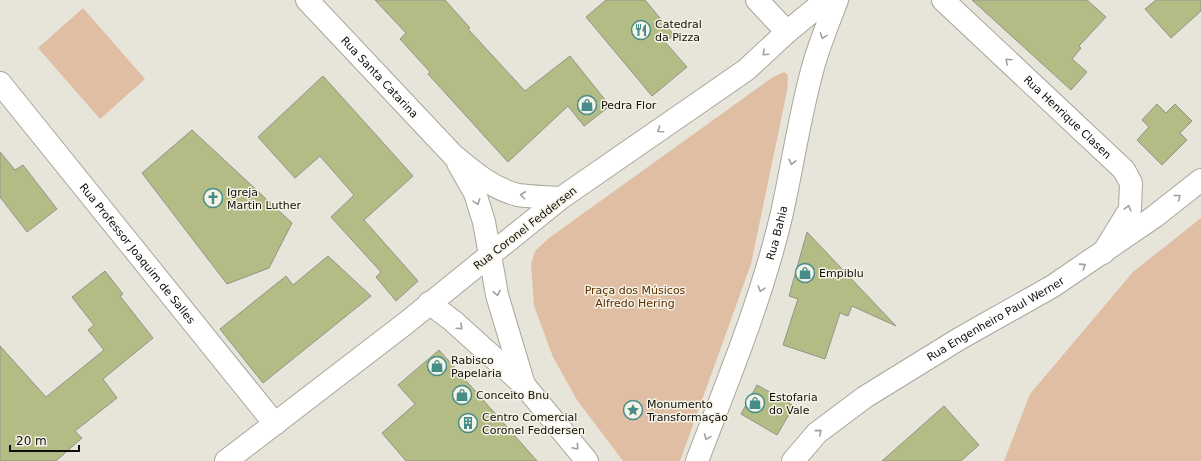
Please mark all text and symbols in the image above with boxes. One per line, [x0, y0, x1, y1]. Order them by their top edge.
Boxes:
place label: Catedral da Pizza [655, 18, 702, 44]
restaurant icon: Catedral da Pizza [630, 19, 652, 41]
one-way arrow [819, 33, 827, 40]
street label: Rua Santa Catarina [338, 34, 421, 121]
one-way arrow [762, 48, 770, 56]
one-way arrow [1005, 58, 1013, 65]
street label: Rua Henrique Clasen [1021, 73, 1114, 162]
shop icon: Pedra Flor [576, 94, 598, 116]
place label: Pedra Flor [601, 99, 657, 112]
one-way arrow [657, 125, 664, 133]
one-way arrow [789, 159, 797, 166]
street label: Rua Professor Joaquim de Salles [77, 181, 198, 327]
street label: Rua Coronel Feddersen [471, 184, 579, 273]
place label: Igreja Martin Luther [227, 186, 302, 212]
church icon: Igreja Martin Luther [202, 187, 224, 209]
one-way arrow [520, 190, 526, 199]
one-way arrow [1174, 195, 1181, 202]
one-way arrow [472, 198, 481, 205]
street label: Rua Bahia [764, 205, 790, 261]
one-way arrow [1124, 205, 1132, 212]
shop icon: Empiblu [794, 262, 816, 284]
one-way arrow [1079, 264, 1086, 271]
place label: Empiblu [819, 267, 864, 280]
street label: Rua Engenheiro Paul Werner [925, 274, 1067, 364]
park label: Praça dos Músicos Alfredo Hering [585, 284, 686, 310]
one-way arrow [757, 285, 766, 292]
one-way arrow [492, 290, 500, 296]
one-way arrow [455, 322, 462, 329]
place label: Rabisco Papelaria [451, 354, 502, 380]
shop icon: Rabisco Papelaria [426, 355, 448, 377]
shop icon: Conceito Bnu [451, 384, 473, 406]
place label: Conceito Bnu [476, 389, 549, 402]
place label: Estofaria do Vale [769, 391, 818, 417]
shop icon: Estofaria do Vale [744, 392, 766, 414]
place label: Monumento Transformação [646, 398, 728, 424]
place icon: Monumento Transformação [622, 399, 644, 421]
place label: Centro Comercial Coronel Feddersen [482, 411, 585, 437]
building icon: Centro Comercial Coronel Feddersen [457, 412, 479, 434]
scale bar [10, 427, 79, 453]
one-way arrow [815, 430, 822, 437]
one-way arrow [703, 433, 711, 440]
text: 20 m [16, 434, 47, 448]
one-way arrow [571, 443, 578, 450]

